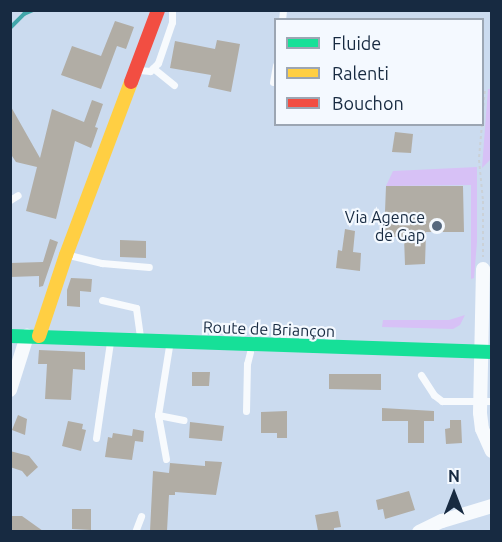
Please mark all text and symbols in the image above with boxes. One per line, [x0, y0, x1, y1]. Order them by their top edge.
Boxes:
legend [274, 18, 484, 126]
text: Fluide [332, 33, 381, 53]
text: Ralenti [332, 63, 389, 83]
text: Bouchon [332, 93, 404, 113]
place label: Via Agence de Gap [345, 207, 425, 245]
marker: Via Agence de Gap [430, 219, 444, 233]
street label: Route de Briançon [203, 317, 335, 341]
north arrow [424, 464, 484, 524]
text: N [448, 467, 460, 485]

